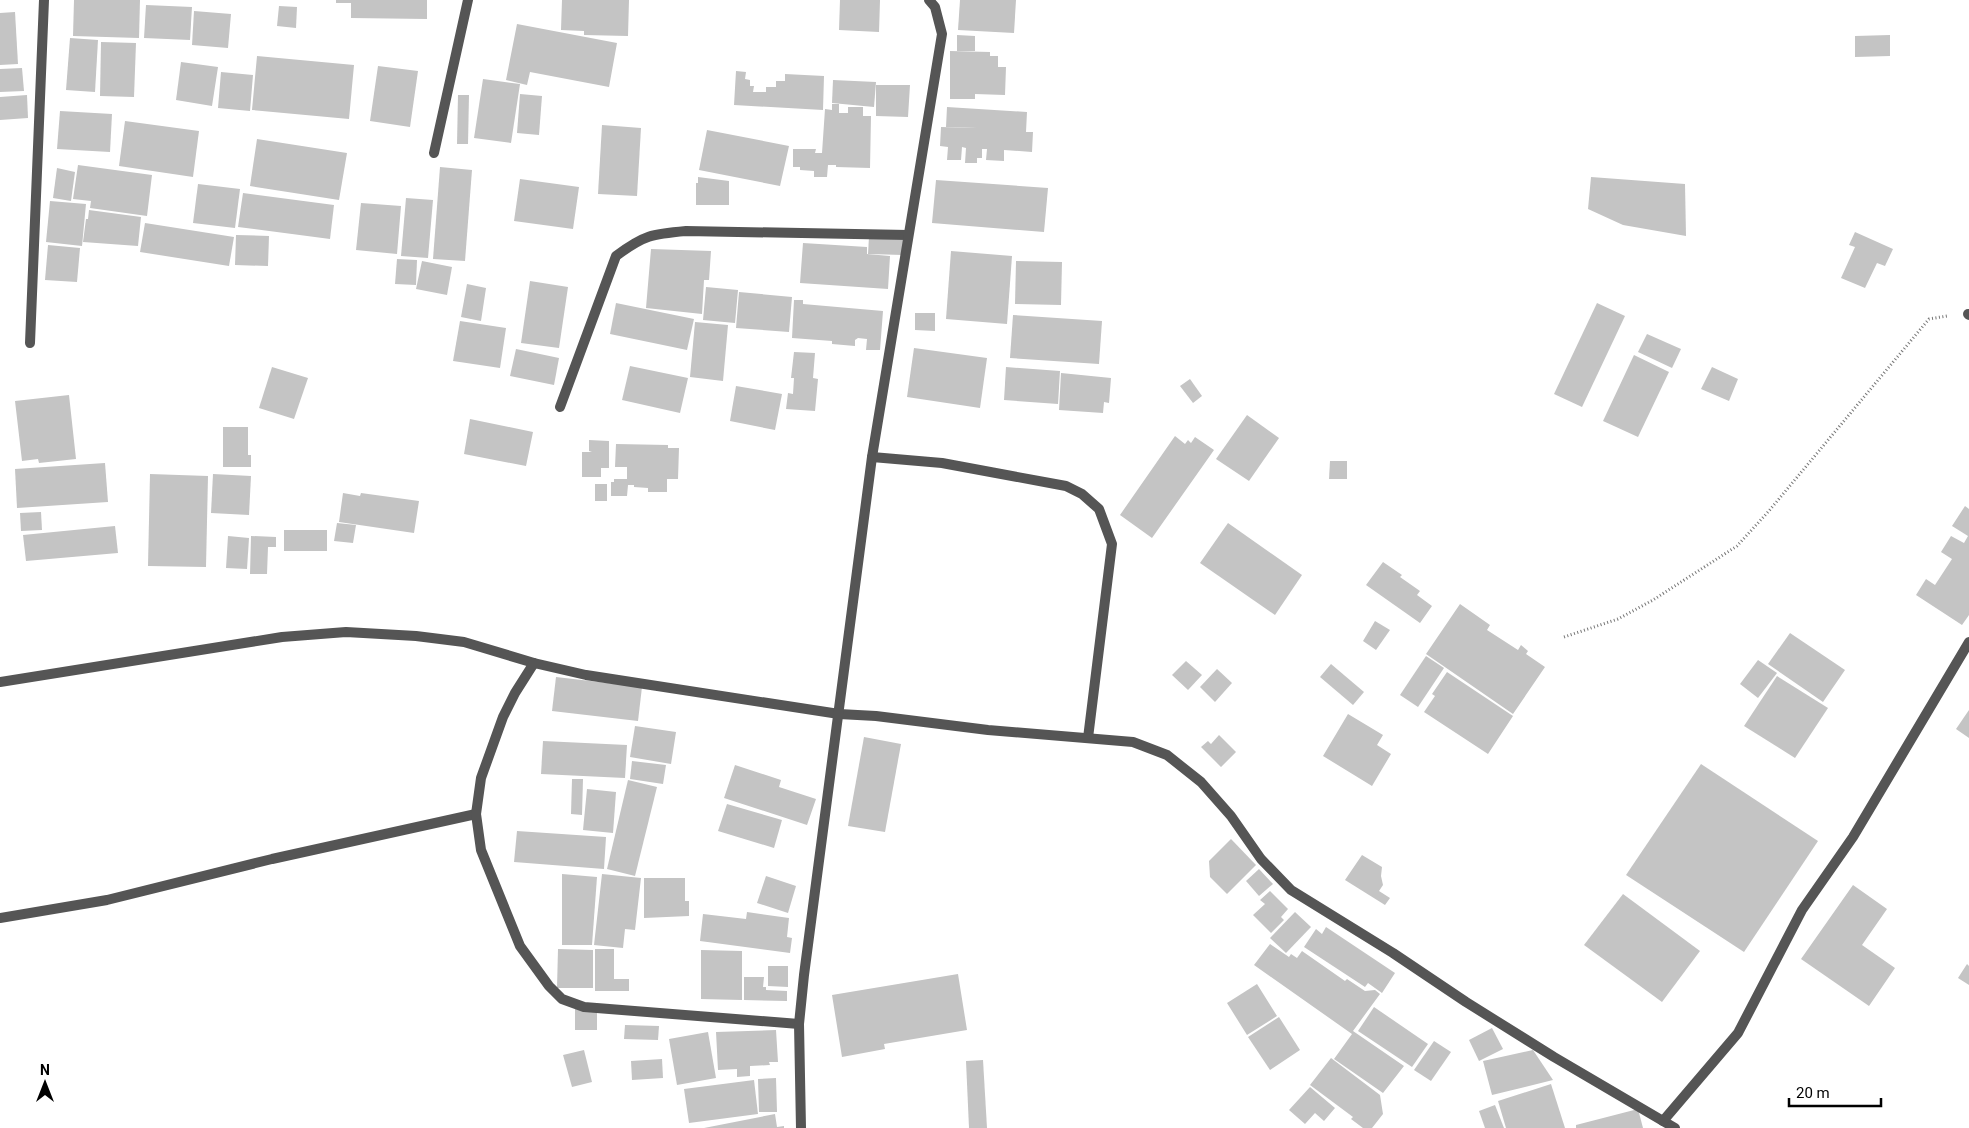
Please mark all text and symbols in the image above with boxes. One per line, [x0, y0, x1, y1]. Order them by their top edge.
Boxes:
north arrow [20, 1058, 70, 1108]
text: N [40, 1062, 50, 1078]
scale bar [1789, 1076, 1882, 1108]
text: 20 m [1796, 1084, 1830, 1102]

